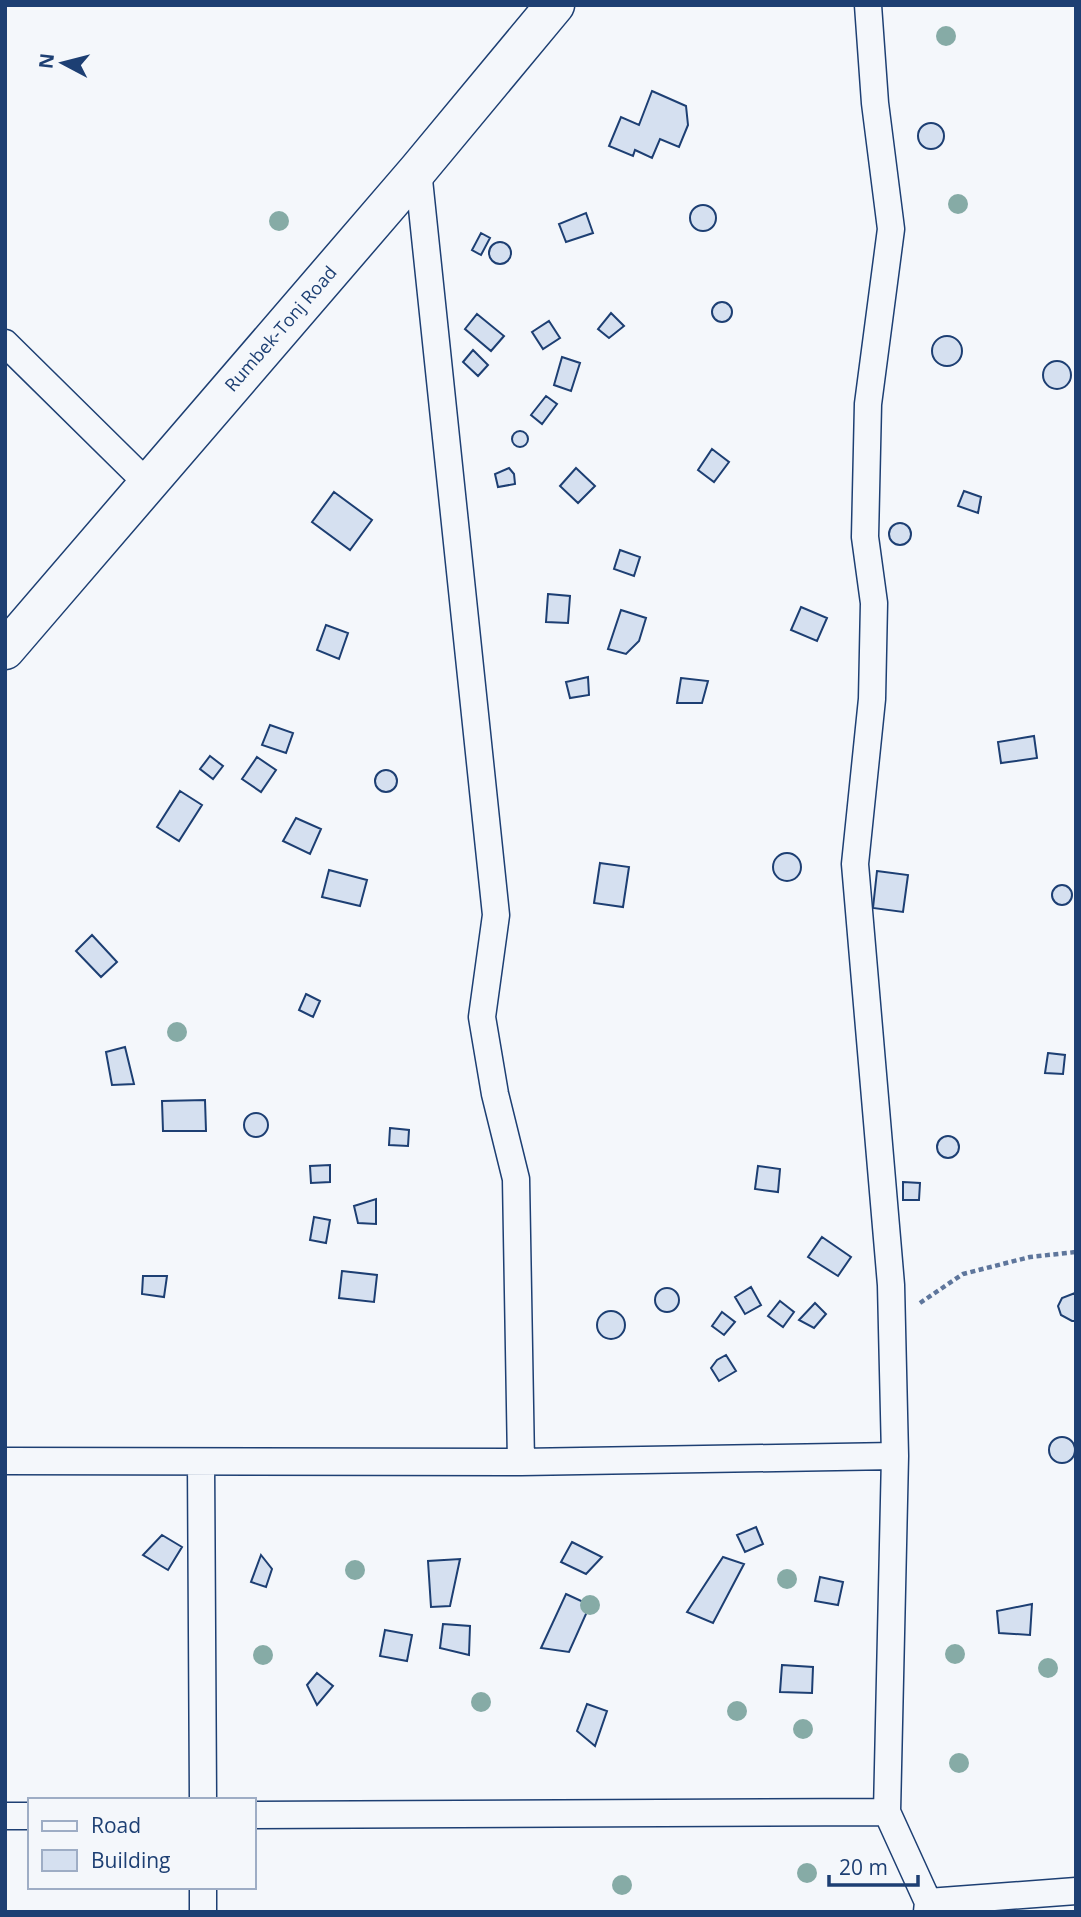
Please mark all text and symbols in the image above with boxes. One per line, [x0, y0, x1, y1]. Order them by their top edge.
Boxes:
north arrow [28, 28, 98, 98]
text: N [32, 52, 60, 70]
street label: Rumbek-Tonj Road [219, 260, 342, 396]
legend [28, 1798, 256, 1889]
text: Road [91, 1811, 141, 1839]
scale bar [829, 1843, 918, 1887]
text: Building [91, 1846, 170, 1874]
text: 20 m [839, 1853, 888, 1881]

